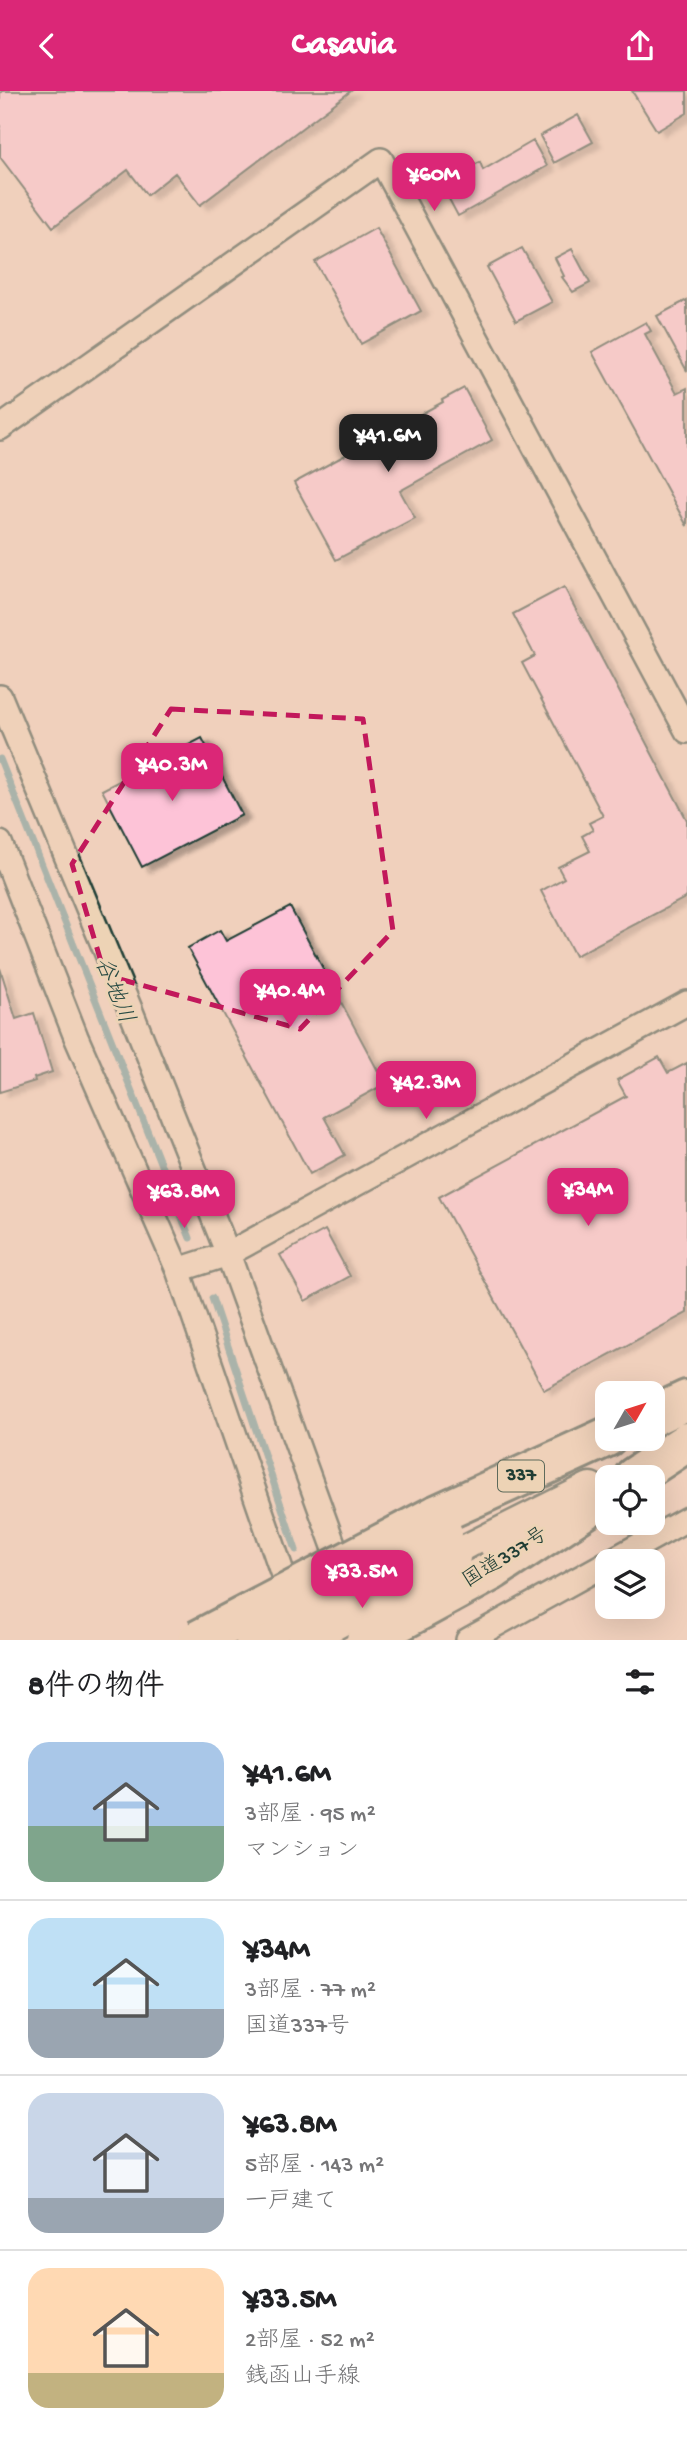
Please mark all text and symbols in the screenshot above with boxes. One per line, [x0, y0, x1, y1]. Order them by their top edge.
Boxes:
icon: back [28, 27, 66, 65]
text: Casavia [292, 27, 395, 65]
icon: share [621, 27, 659, 65]
pin: ¥60M [393, 153, 475, 213]
text: ¥60M [408, 162, 460, 189]
pin: ¥41.6M [331, 415, 445, 474]
text: ¥41.6M [355, 423, 421, 450]
pin: ¥40.3M [115, 743, 229, 803]
text: ¥40.3M [137, 752, 207, 779]
water label: 谷地川 [88, 954, 139, 1028]
pin: ¥40.4M [233, 969, 347, 1029]
text: ¥40.4M [256, 978, 324, 1005]
pin: ¥42.3M [369, 1061, 483, 1121]
text: ¥42.3M [392, 1070, 460, 1097]
pin: ¥34M [547, 1169, 629, 1228]
pin: ¥63.8M [127, 1171, 241, 1230]
text: ¥34M [563, 1177, 613, 1204]
text: ¥63.8M [149, 1179, 219, 1206]
north arrow [595, 1381, 665, 1451]
map controls [595, 1381, 665, 1619]
road number: 337 [498, 1461, 544, 1491]
button: locate [595, 1465, 665, 1535]
street label: 国道337号 [458, 1522, 553, 1595]
button: layers [595, 1549, 665, 1619]
pin: ¥33.5M [305, 1551, 419, 1610]
text: ¥33.5M [327, 1559, 397, 1586]
icon: filters [621, 1663, 659, 1701]
text: 8件の物件 [28, 1671, 164, 1706]
text: ¥41.6M [245, 1758, 331, 1793]
icon: home [84, 1770, 168, 1854]
text: 3部屋 · 95 m² [245, 1802, 376, 1829]
text: マンション [245, 1838, 359, 1865]
text: ¥34M [245, 1934, 310, 1969]
icon: home [84, 1946, 168, 2030]
text: 3部屋 · 77 m² [245, 1978, 376, 2005]
text: 国道337号 [245, 2014, 350, 2041]
text: ¥63.8M [245, 2109, 336, 2144]
icon: home [84, 2121, 168, 2205]
text: 5部屋 · 143 m² [245, 2153, 384, 2180]
text: 一戸建て [245, 2189, 337, 2216]
text: ¥33.5M [245, 2284, 336, 2319]
icon: home [84, 2296, 168, 2380]
text: 2部屋 · 52 m² [245, 2328, 375, 2355]
text: 銭函山手線 [245, 2364, 360, 2391]

